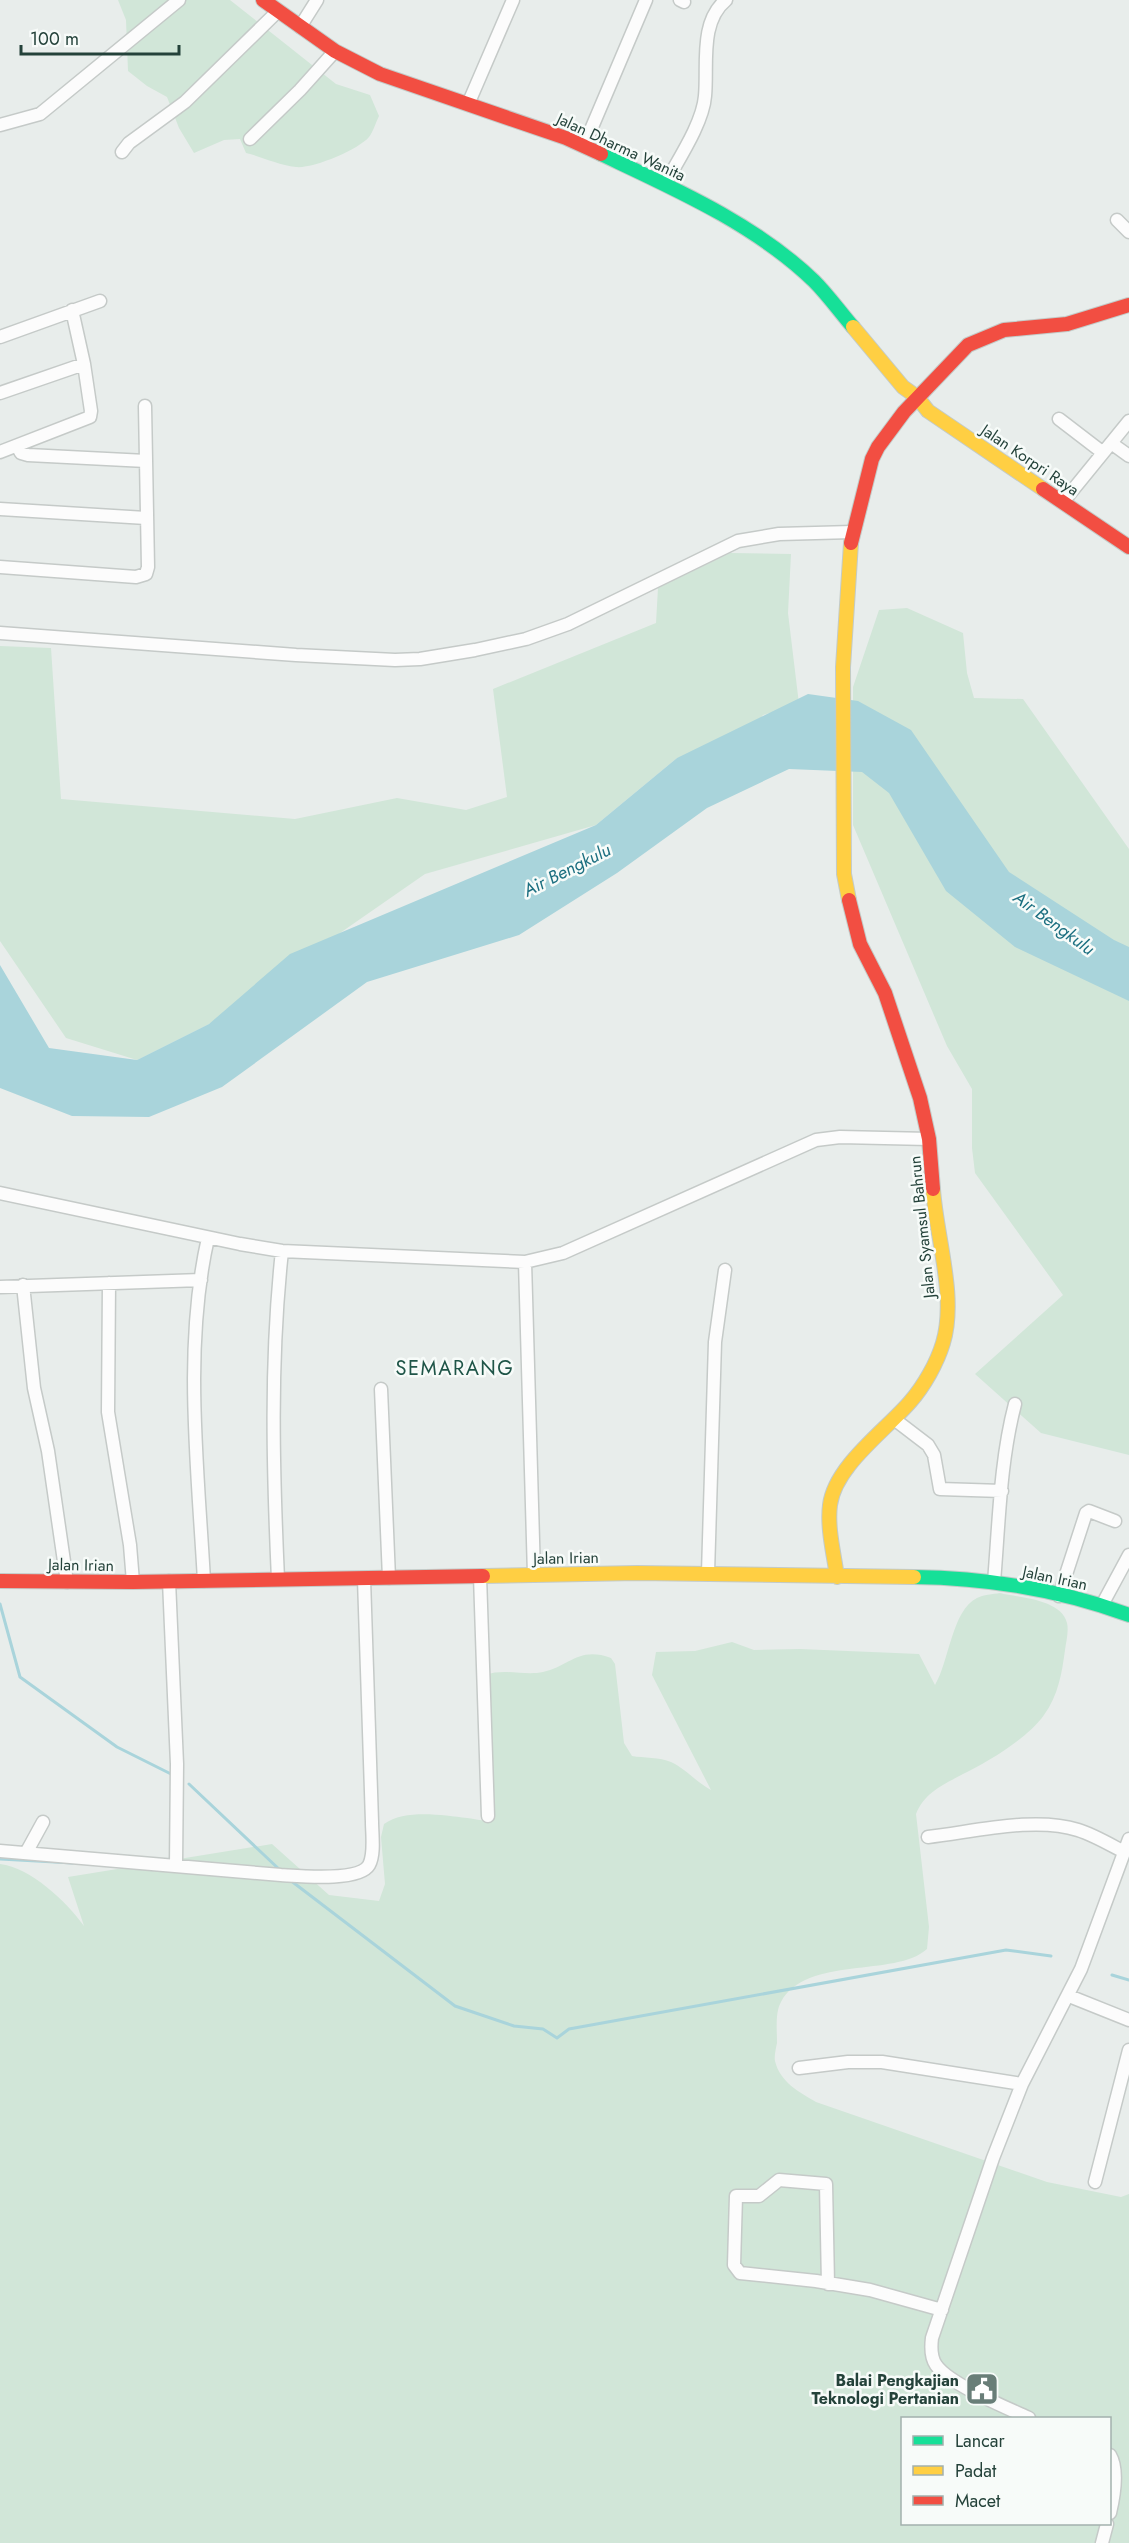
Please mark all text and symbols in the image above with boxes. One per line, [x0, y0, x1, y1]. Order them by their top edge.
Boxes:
scale bar [21, 18, 178, 56]
text: 100 m [30, 26, 79, 52]
street label: Jalan Dharma Wanita [551, 106, 689, 187]
street label: Jalan Korpri Raya [975, 418, 1084, 501]
water label: Air Bengkulu [518, 837, 615, 904]
water label: Air Bengkulu [1007, 884, 1100, 961]
street label: Jalan Syamsul Bahrun [903, 1155, 941, 1301]
district label: SEMARANG [396, 1354, 514, 1383]
street label: Jalan Irian [531, 1546, 599, 1570]
street label: Jalan Irian [46, 1553, 114, 1577]
street label: Jalan Irian [1018, 1559, 1090, 1596]
place label: Balai Pengkajian Teknologi Pertanian [811, 2369, 959, 2410]
public building icon: Balai Pengkajian Teknologi Pertanian [964, 2371, 1000, 2407]
legend [901, 2417, 1111, 2525]
text: Lancar [955, 2428, 1005, 2454]
text: Padat [955, 2458, 997, 2484]
text: Macet [955, 2488, 1001, 2514]

